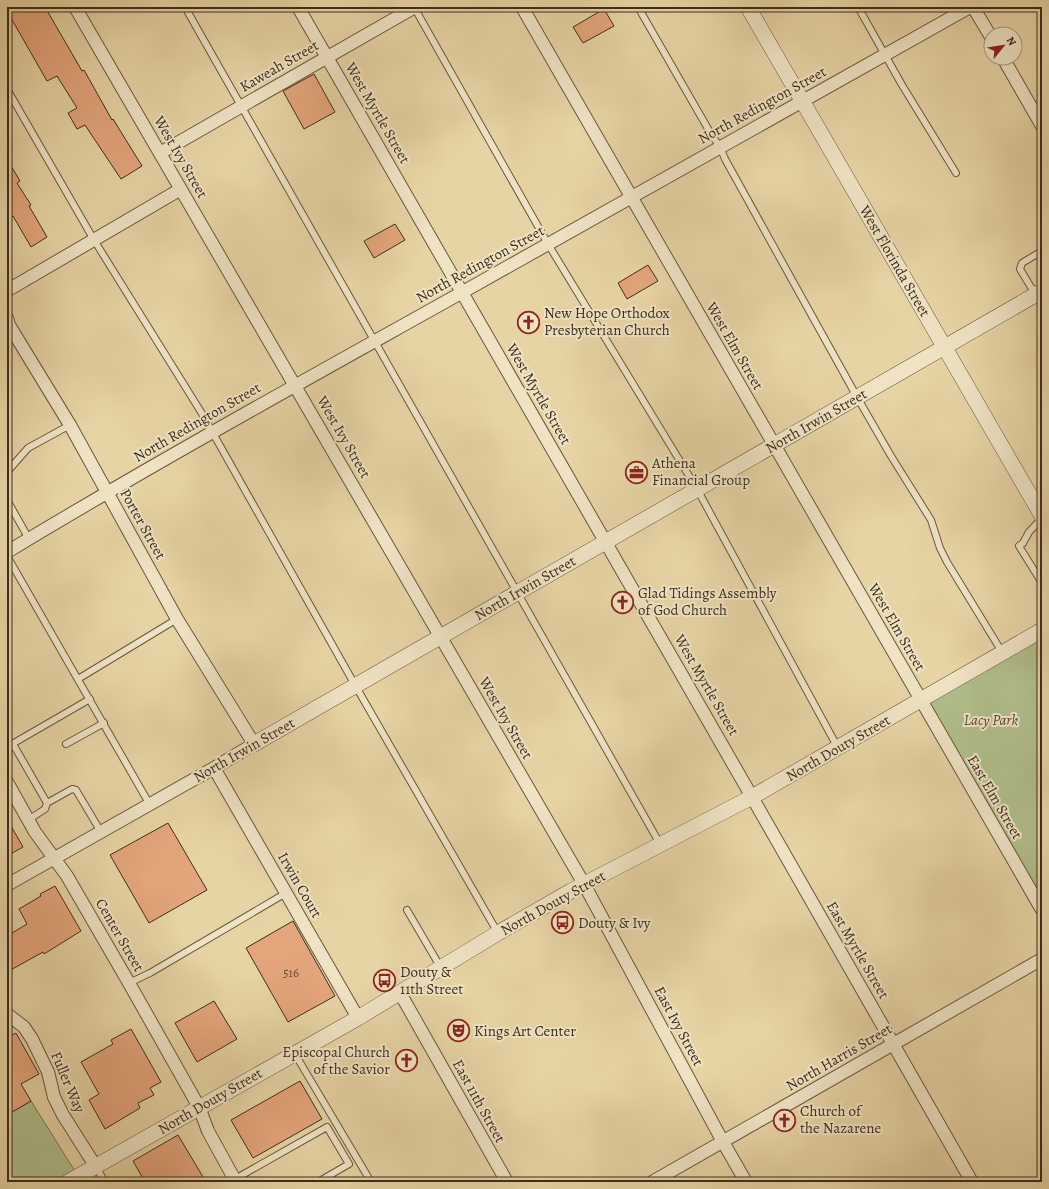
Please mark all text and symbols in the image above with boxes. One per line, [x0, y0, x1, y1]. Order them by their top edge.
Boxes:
north arrow [983, 26, 1023, 66]
text: N [1003, 34, 1020, 48]
street label: Kaweah Street [236, 35, 322, 97]
street label: West Myrtle Street [340, 58, 415, 167]
street label: North Redington Street [694, 61, 830, 149]
street label: West Ivy Street [149, 111, 213, 202]
street label: West Florinda Street [854, 201, 935, 320]
street label: North Redington Street [412, 220, 548, 308]
street label: West Elm Street [701, 298, 768, 394]
place label: New Hope Orthodox Presbyterian Church [544, 303, 670, 340]
church icon: New Hope Orthodox Presbyterian Church [516, 309, 542, 335]
street label: West Myrtle Street [501, 339, 576, 448]
street label: North Redington Street [130, 377, 264, 467]
street label: North Irwin Street [762, 384, 870, 458]
street label: West Ivy Street [312, 391, 376, 482]
place label: Athena Financial Group [651, 453, 750, 490]
office icon: Athena Financial Group [623, 459, 649, 485]
street label: Porter Street [115, 485, 171, 563]
street label: North Irwin Street [471, 551, 579, 625]
street label: West Elm Street [863, 579, 930, 675]
place label: Glad Tidings Assembly of God Church [638, 583, 777, 620]
church icon: Glad Tidings Assembly of God Church [609, 589, 635, 615]
street label: West Myrtle Street [669, 630, 744, 739]
street label: West Ivy Street [474, 672, 538, 763]
street label: North Douty Street [782, 710, 894, 786]
park label: Lacy Park [964, 710, 1019, 730]
street label: North Irwin Street [190, 713, 298, 787]
street label: East Elm Street [963, 751, 1027, 843]
street label: Irwin Court [273, 849, 327, 921]
street label: North Douty Street [497, 866, 609, 940]
street label: Center Street [91, 895, 149, 975]
street label: East Myrtle Street [822, 898, 894, 1002]
bus stop icon: Douty & Ivy [550, 910, 576, 936]
place label: Douty & Ivy [578, 913, 651, 933]
place label: Douty & 11th Street [400, 962, 463, 999]
house number: 516 [283, 964, 299, 981]
bus stop icon: Douty & 11th Street [372, 968, 398, 994]
street label: East Ivy Street [650, 983, 708, 1069]
theatre icon: Kings Art Center [445, 1018, 471, 1044]
street label: North Harris Street [782, 1019, 896, 1095]
place label: Kings Art Center [474, 1021, 576, 1041]
place label: Episcopal Church of the Savior [282, 1042, 390, 1079]
street label: Fuller Way [46, 1048, 90, 1116]
church icon: Episcopal Church of the Savior [393, 1048, 419, 1074]
street label: East 11th Street [448, 1056, 510, 1146]
street label: North Douty Street [154, 1063, 266, 1139]
place label: Church of the Nazarene [800, 1101, 882, 1138]
church icon: Church of the Nazarene [771, 1107, 797, 1133]

